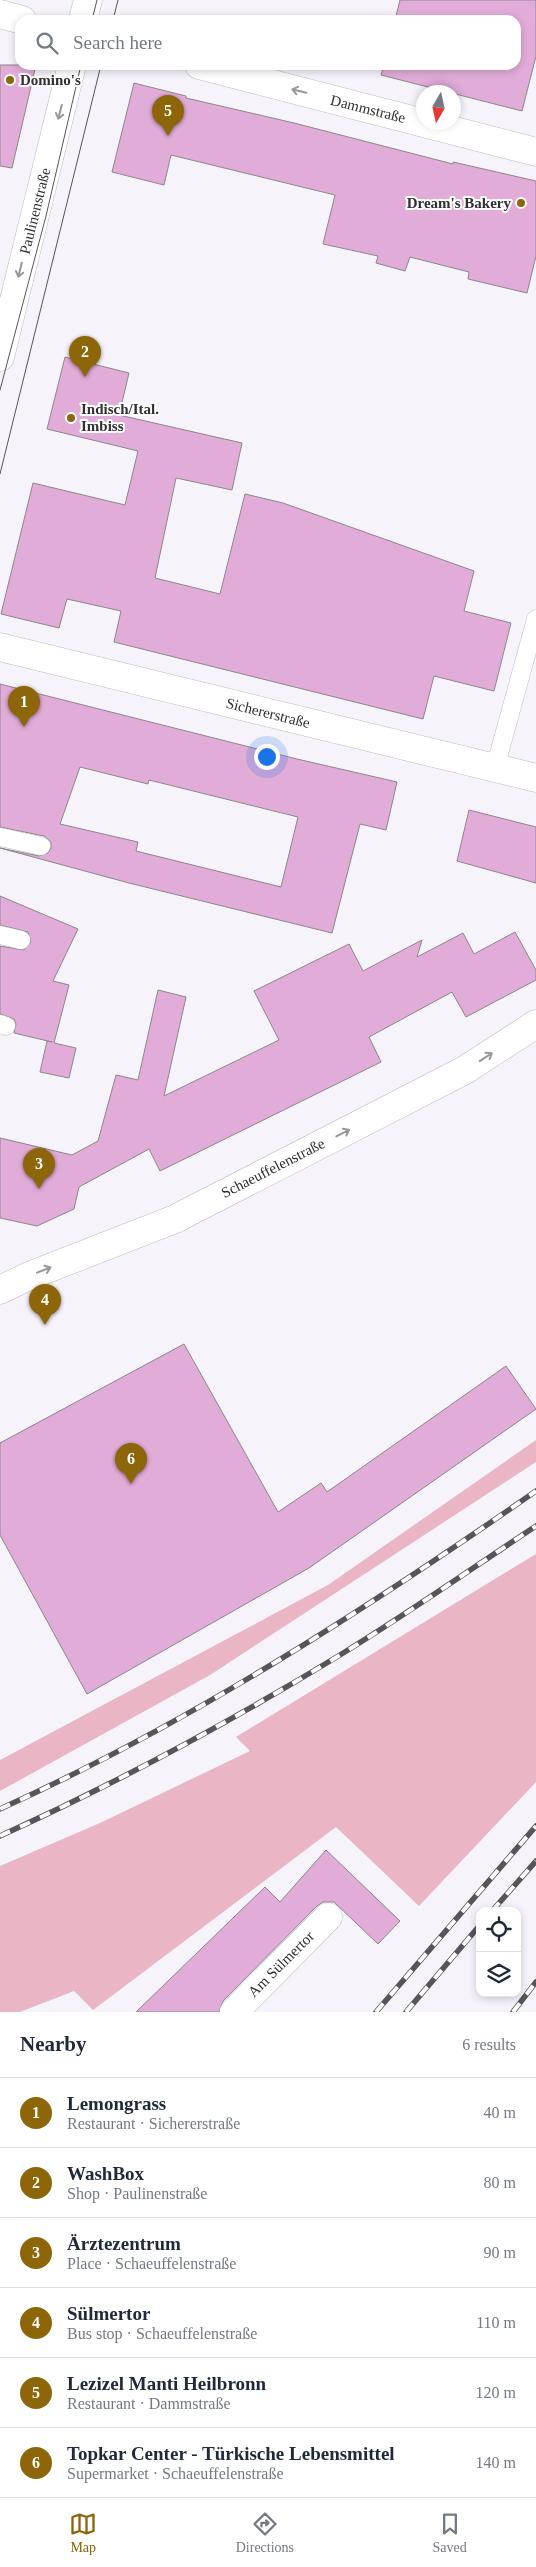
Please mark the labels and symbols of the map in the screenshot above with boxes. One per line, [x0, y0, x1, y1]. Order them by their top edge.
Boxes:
place label: Domino's [20, 72, 81, 88]
marker: Domino's [4, 74, 16, 86]
north arrow [416, 85, 461, 130]
one-way arrow [292, 86, 308, 95]
street label: Dammstraße [329, 92, 407, 126]
pin: 5 [152, 95, 184, 136]
one-way arrow [55, 104, 64, 120]
street label: Paulinenstraße [17, 166, 54, 256]
place label: Dream's Bakery [407, 195, 511, 211]
marker: Dream's Bakery [515, 197, 527, 209]
one-way arrow [15, 261, 25, 277]
pin: 2 [69, 336, 101, 377]
place label: Indisch/Ital. Imbiss [81, 401, 159, 434]
marker: Indisch/Ital. Imbiss [65, 412, 77, 424]
pin: 1 [8, 686, 40, 727]
street label: Sichererstraße [224, 695, 312, 731]
your location [254, 744, 280, 770]
one-way arrow [479, 1051, 493, 1061]
one-way arrow [335, 1128, 350, 1137]
street label: Schaeuffelenstraße [219, 1135, 328, 1201]
pin: 3 [23, 1148, 55, 1189]
one-way arrow [36, 1265, 52, 1274]
pin: 4 [29, 1284, 61, 1325]
pin: 6 [115, 1443, 147, 1484]
street label: Am Sülmertor [245, 1928, 317, 2000]

